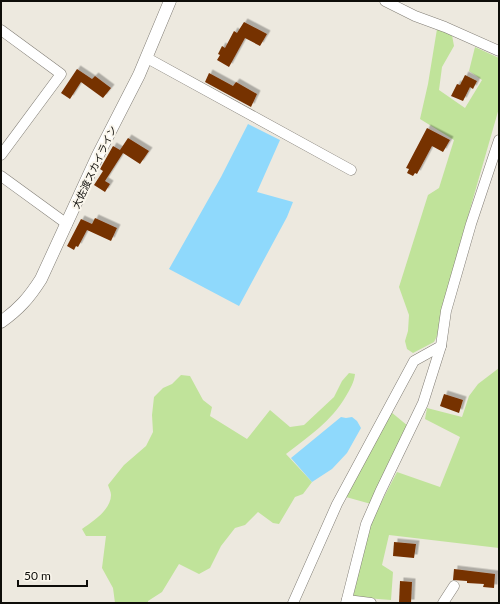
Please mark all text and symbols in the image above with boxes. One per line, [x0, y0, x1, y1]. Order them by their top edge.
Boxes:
street label: 大佐渡スカイライン [70, 124, 118, 210]
scale bar [18, 562, 87, 588]
text: 50 m [24, 568, 51, 583]

